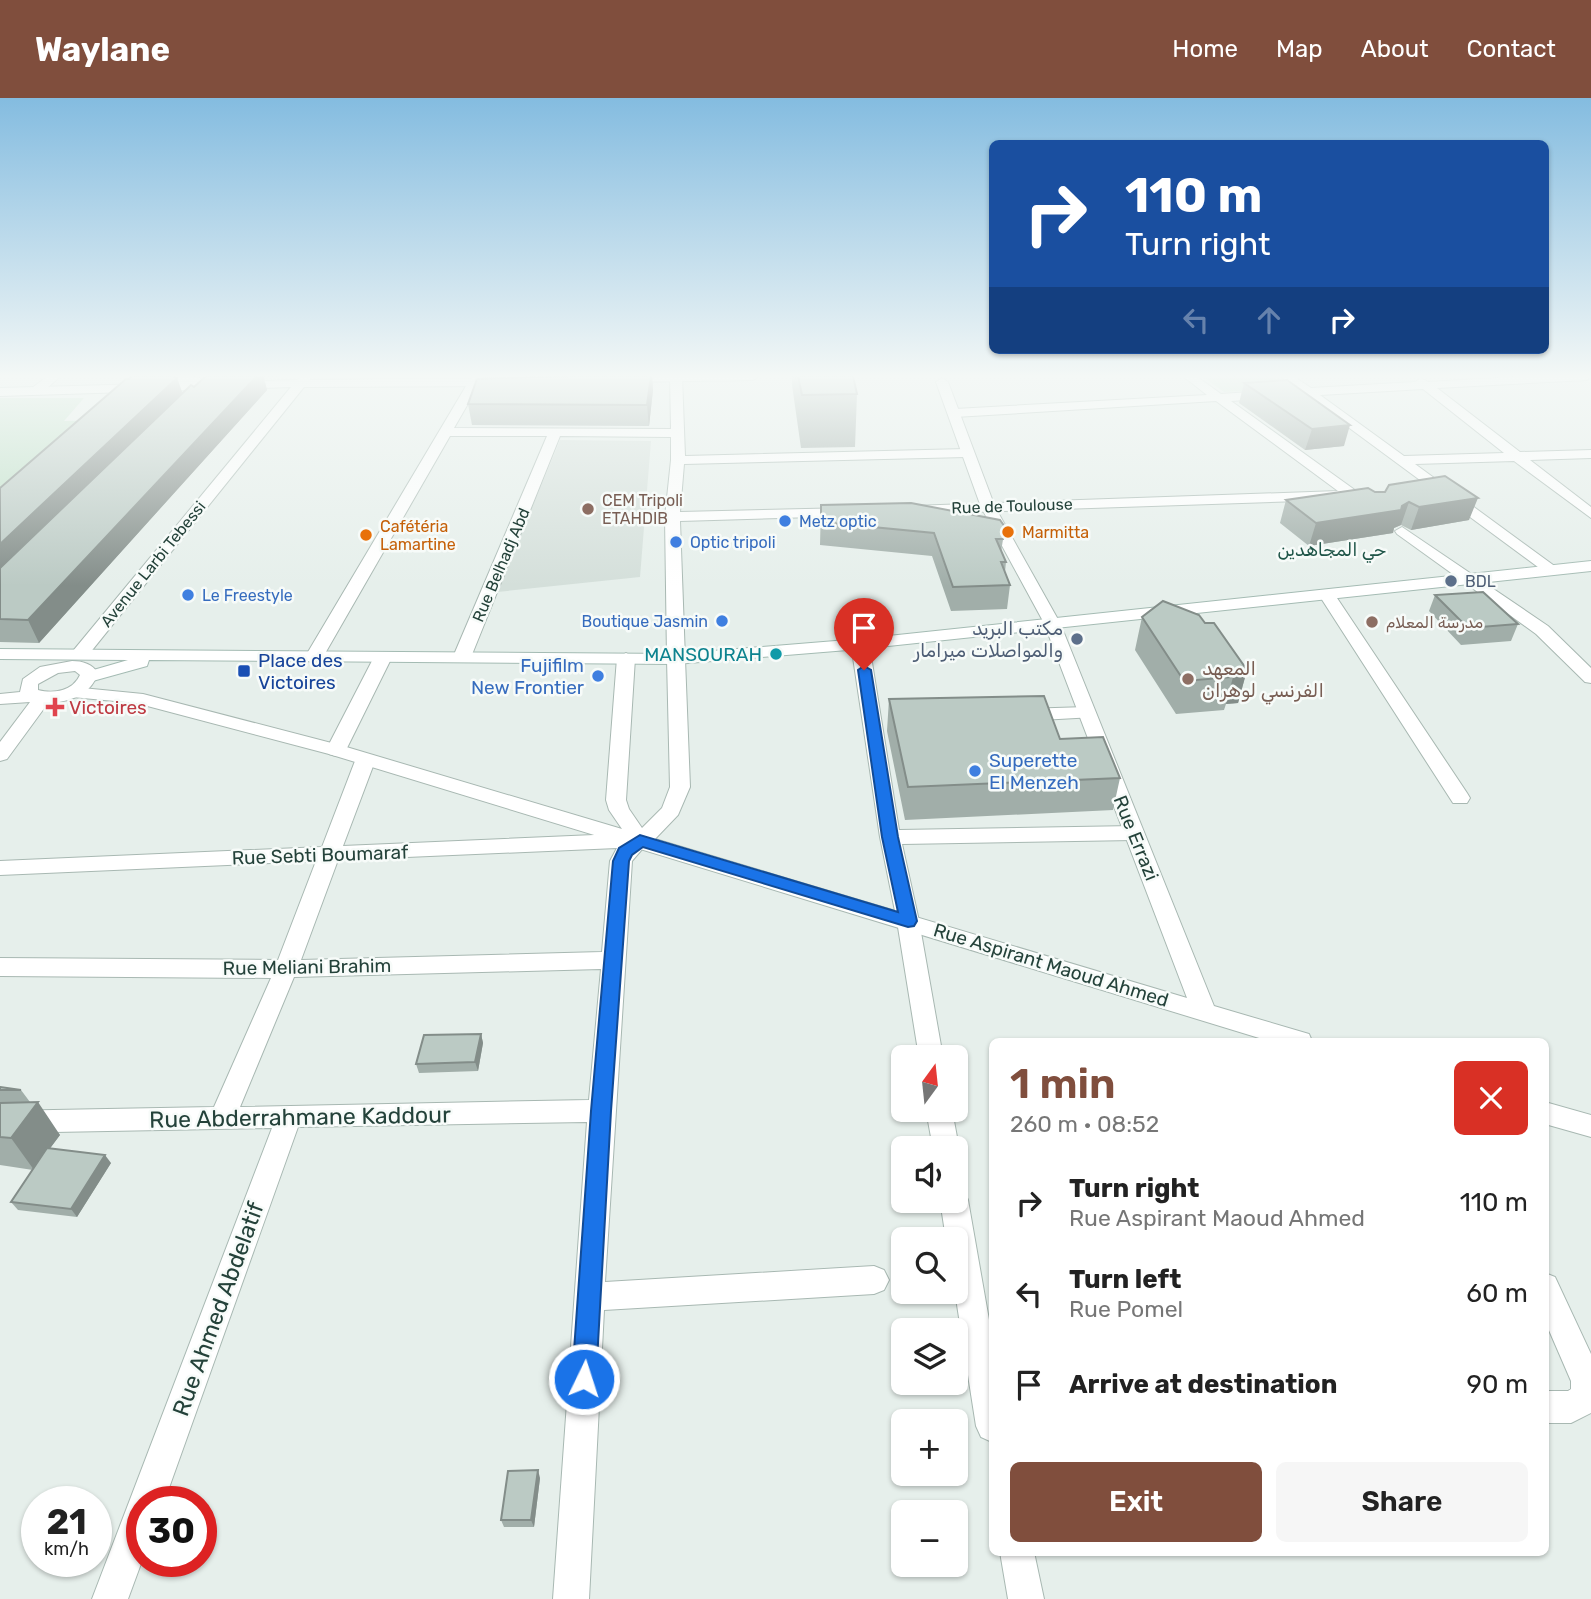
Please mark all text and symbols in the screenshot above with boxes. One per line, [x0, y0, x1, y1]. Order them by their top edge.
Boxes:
text: Waylane [35, 30, 170, 69]
text: Home [1172, 35, 1238, 63]
text: Map [1276, 35, 1323, 63]
text: About [1361, 35, 1429, 63]
text: Contact [1467, 35, 1556, 63]
text: 110 m [1125, 166, 1262, 224]
icon: right [1010, 168, 1101, 259]
text: Turn right [1125, 225, 1270, 263]
icon: left [1177, 301, 1215, 339]
icon: ahead [1250, 301, 1288, 339]
icon: right [1323, 301, 1361, 339]
place label: CEM Tripoli ETAHDIB [602, 491, 683, 528]
street label: Rue de Toulouse [951, 494, 1073, 518]
street label: Avenue Larbi Tebessi [96, 497, 210, 631]
marker: CEM Tripoli ETAHDIB [580, 501, 596, 517]
street label: Rue Belhadj Abd [468, 505, 534, 625]
place label: Metz optic [799, 512, 877, 531]
marker: Metz optic [777, 513, 793, 529]
place label: Cafétéria Lamartine [380, 517, 456, 554]
place label: Marmitta [1022, 523, 1089, 542]
marker: Marmitta [1000, 524, 1016, 540]
marker: Cafétéria Lamartine [358, 527, 374, 543]
place label: Optic tripoli [690, 533, 776, 552]
marker: Optic tripoli [668, 534, 684, 550]
district label: حي المجاهدين [1278, 539, 1386, 563]
place label: BDL [1465, 572, 1496, 591]
marker: BDL [1443, 573, 1459, 589]
place label: Le Freestyle [202, 586, 293, 605]
marker: Le Freestyle [180, 587, 196, 603]
pin [834, 598, 894, 670]
icon: arrive [845, 609, 883, 647]
place label: Boutique Jasmin [581, 612, 708, 631]
marker: Boutique Jasmin [714, 613, 730, 629]
place label: مدرسة المعلام [1386, 613, 1483, 633]
marker: مدرسة المعلام [1364, 614, 1380, 630]
place label: مكتب البريد والمواصلات ميرامار [913, 617, 1063, 662]
marker: مكتب البريد والمواصلات ميرامار [1069, 631, 1085, 647]
place label: MANSOURAH [644, 643, 762, 666]
marker: MANSOURAH [768, 646, 784, 662]
place label: Place des Victoires [258, 649, 343, 694]
place label: Fujifilm New Frontier [471, 654, 585, 699]
place label: المعهد الفرنسي لوهران [1202, 657, 1324, 705]
marker: Place des Victoires [236, 663, 252, 679]
marker: Fujifilm New Frontier [590, 668, 606, 684]
marker: المعهد الفرنسي لوهران [1180, 671, 1196, 687]
place label: Victoires [69, 696, 147, 719]
marker: Victoires [47, 699, 63, 715]
place label: Superette El Menzeh [989, 749, 1079, 794]
marker: Superette El Menzeh [967, 763, 983, 779]
street label: Rue Errazi [1109, 792, 1163, 884]
street label: Rue Sebti Boumaraf [231, 840, 409, 870]
street label: Rue Aspirant Maoud Ahmed [931, 918, 1171, 1012]
street label: Rue Meliani Brahim [222, 954, 392, 980]
north arrow [891, 1045, 968, 1122]
map controls [891, 1045, 968, 1577]
text: 1 min [1010, 1059, 1116, 1109]
button: close [1454, 1061, 1528, 1135]
street label: Rue Abderrahmane Kaddour [149, 1100, 451, 1134]
text: 260 m · 08:52 [1010, 1110, 1159, 1138]
button: sound [891, 1136, 968, 1213]
text: Turn right [1069, 1173, 1199, 1204]
icon: right [1010, 1184, 1048, 1222]
text: 110 m [1460, 1187, 1528, 1218]
street label: Rue Ahmed Abdelatif [166, 1198, 270, 1420]
text: Rue Aspirant Maoud Ahmed [1069, 1204, 1365, 1232]
button: search [891, 1227, 968, 1304]
text: Turn left [1069, 1264, 1181, 1295]
icon: left [1010, 1275, 1048, 1313]
text: 60 m [1466, 1278, 1528, 1309]
text: Rue Pomel [1069, 1295, 1183, 1323]
button: layers [891, 1318, 968, 1395]
position arrow [547, 1342, 621, 1416]
icon: arrive [1010, 1366, 1048, 1404]
text: Arrive at destination [1069, 1369, 1337, 1400]
text: 90 m [1467, 1369, 1528, 1400]
button: + [891, 1409, 968, 1486]
button: Exit [1010, 1462, 1262, 1542]
button: Share [1276, 1462, 1528, 1542]
speed limit sign: 30 [126, 1486, 217, 1577]
button: − [891, 1500, 968, 1577]
text: 21 [46, 1501, 87, 1543]
text: km/h [44, 1538, 89, 1560]

